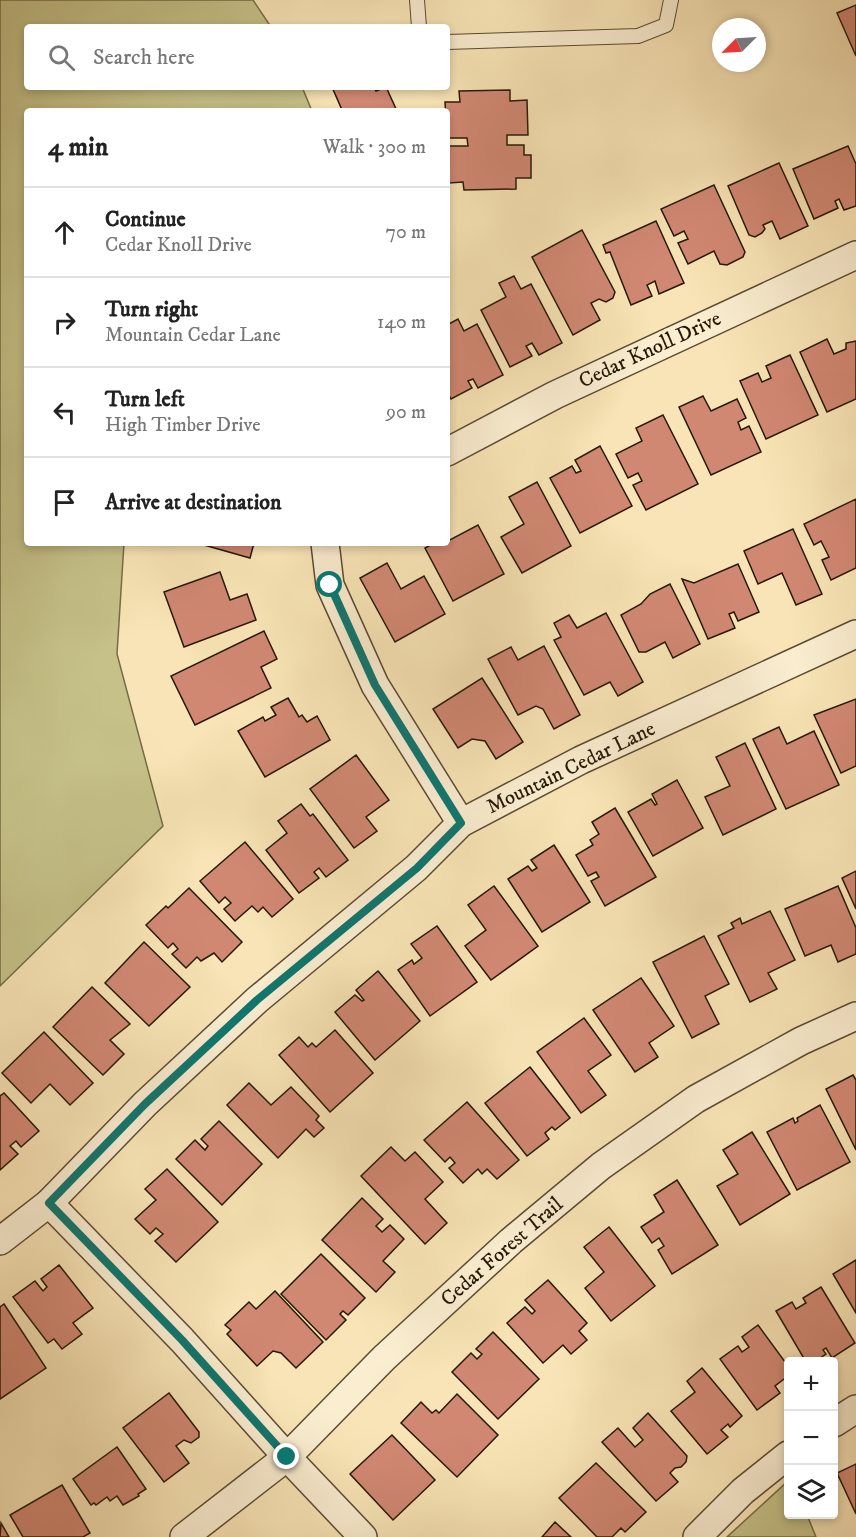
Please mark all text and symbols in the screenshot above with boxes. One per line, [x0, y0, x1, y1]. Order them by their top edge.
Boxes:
north arrow [712, 18, 766, 72]
search box [24, 24, 450, 90]
icon: search [45, 41, 78, 74]
text: Search here [93, 44, 195, 71]
text: 4 min [48, 131, 108, 164]
text: Walk · 300 m [323, 135, 426, 160]
text: Continue [105, 206, 186, 233]
icon: ahead [48, 216, 81, 249]
text: 70 m [385, 220, 426, 245]
text: Cedar Knoll Drive [105, 233, 252, 258]
text: Turn right [105, 296, 198, 323]
icon: right [48, 306, 81, 339]
street label: Cedar Knoll Drive [575, 306, 726, 394]
text: 140 m [377, 310, 426, 335]
text: Mountain Cedar Lane [105, 323, 281, 348]
text: Turn left [105, 386, 185, 413]
icon: left [48, 396, 81, 429]
text: 90 m [386, 400, 426, 425]
text: High Timber Drive [105, 413, 261, 438]
icon: arrive [48, 486, 81, 519]
text: Arrive at destination [105, 489, 282, 516]
route start [316, 571, 342, 597]
street label: Mountain Cedar Lane [482, 716, 660, 820]
street label: Cedar Forest Trail [435, 1191, 569, 1312]
map controls [784, 1357, 838, 1519]
button: + [784, 1357, 838, 1411]
button: − [784, 1411, 838, 1465]
route end [273, 1443, 299, 1469]
button: layers [784, 1465, 838, 1519]

